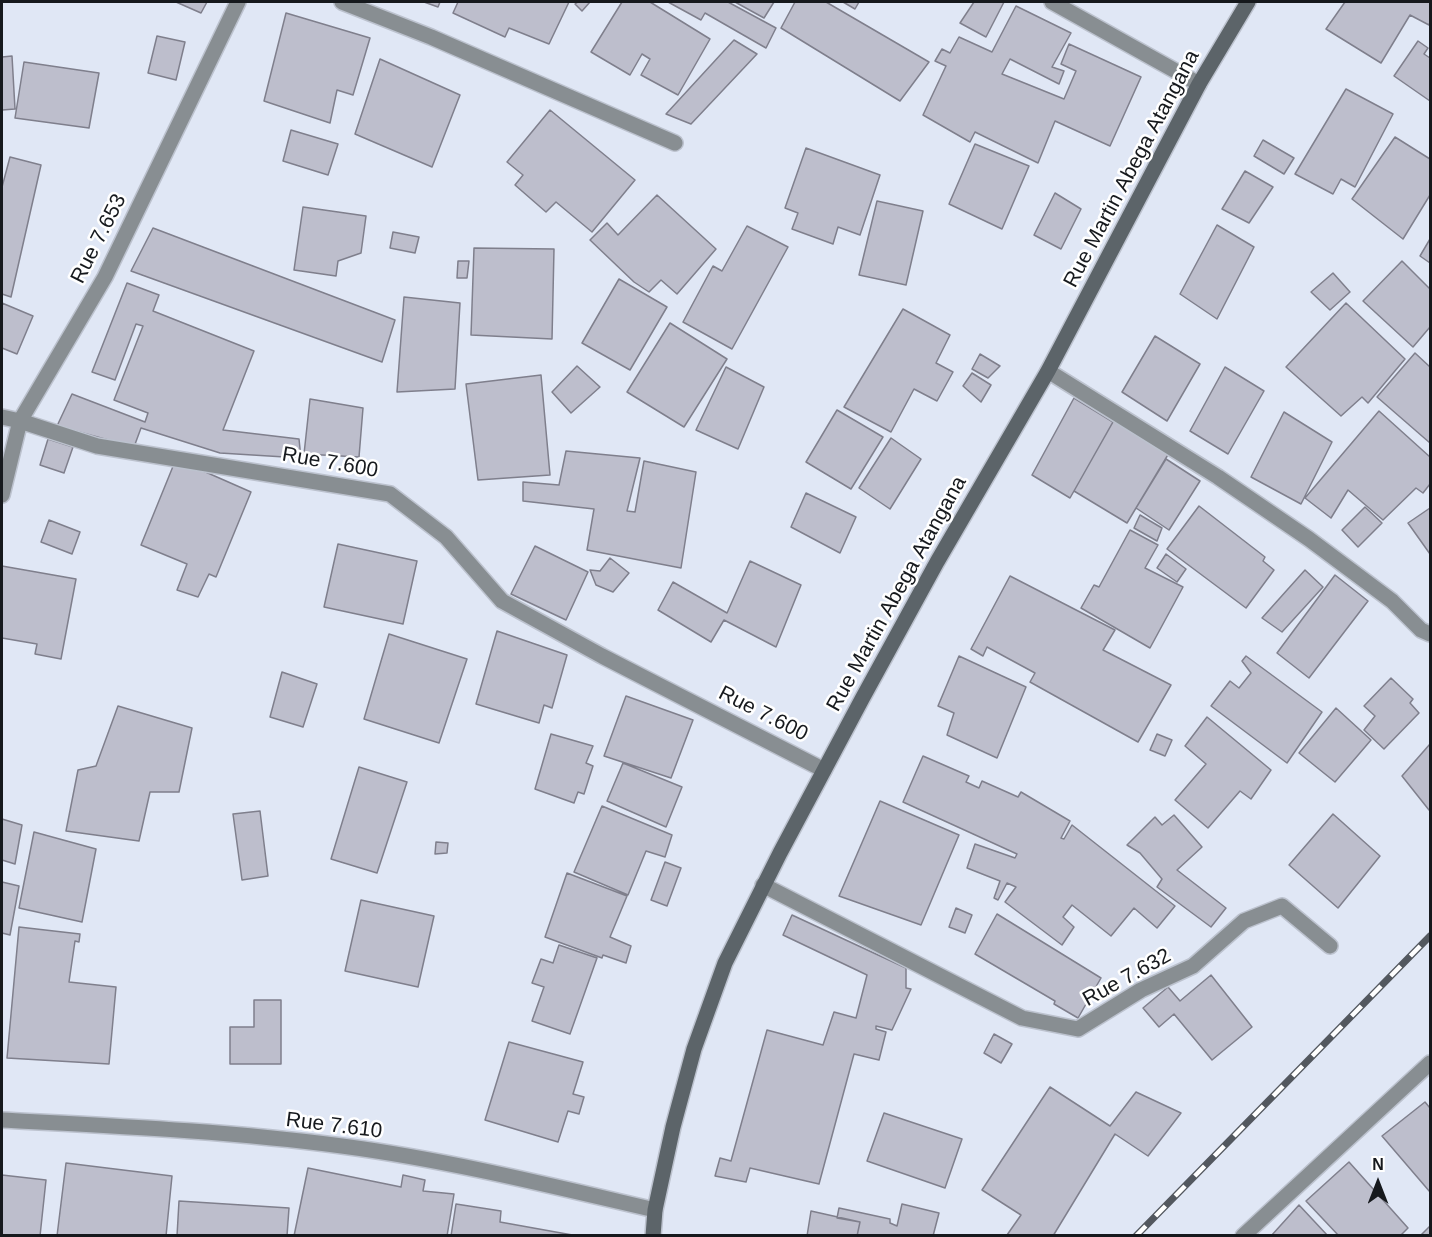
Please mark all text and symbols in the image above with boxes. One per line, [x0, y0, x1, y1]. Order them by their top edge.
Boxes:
street label: Rue Martin Abega Atangana [1059, 46, 1205, 292]
street label: Rue 7.653 [66, 190, 132, 288]
street label: Rue 7.600 [280, 442, 380, 484]
street label: Rue Martin Abega Atangana [822, 472, 972, 716]
street label: Rue 7.600 [714, 681, 812, 747]
street label: Rue 7.632 [1079, 943, 1175, 1013]
street label: Rue 7.610 [284, 1108, 384, 1144]
north arrow [1348, 1153, 1408, 1213]
text: N [1372, 1156, 1384, 1173]

